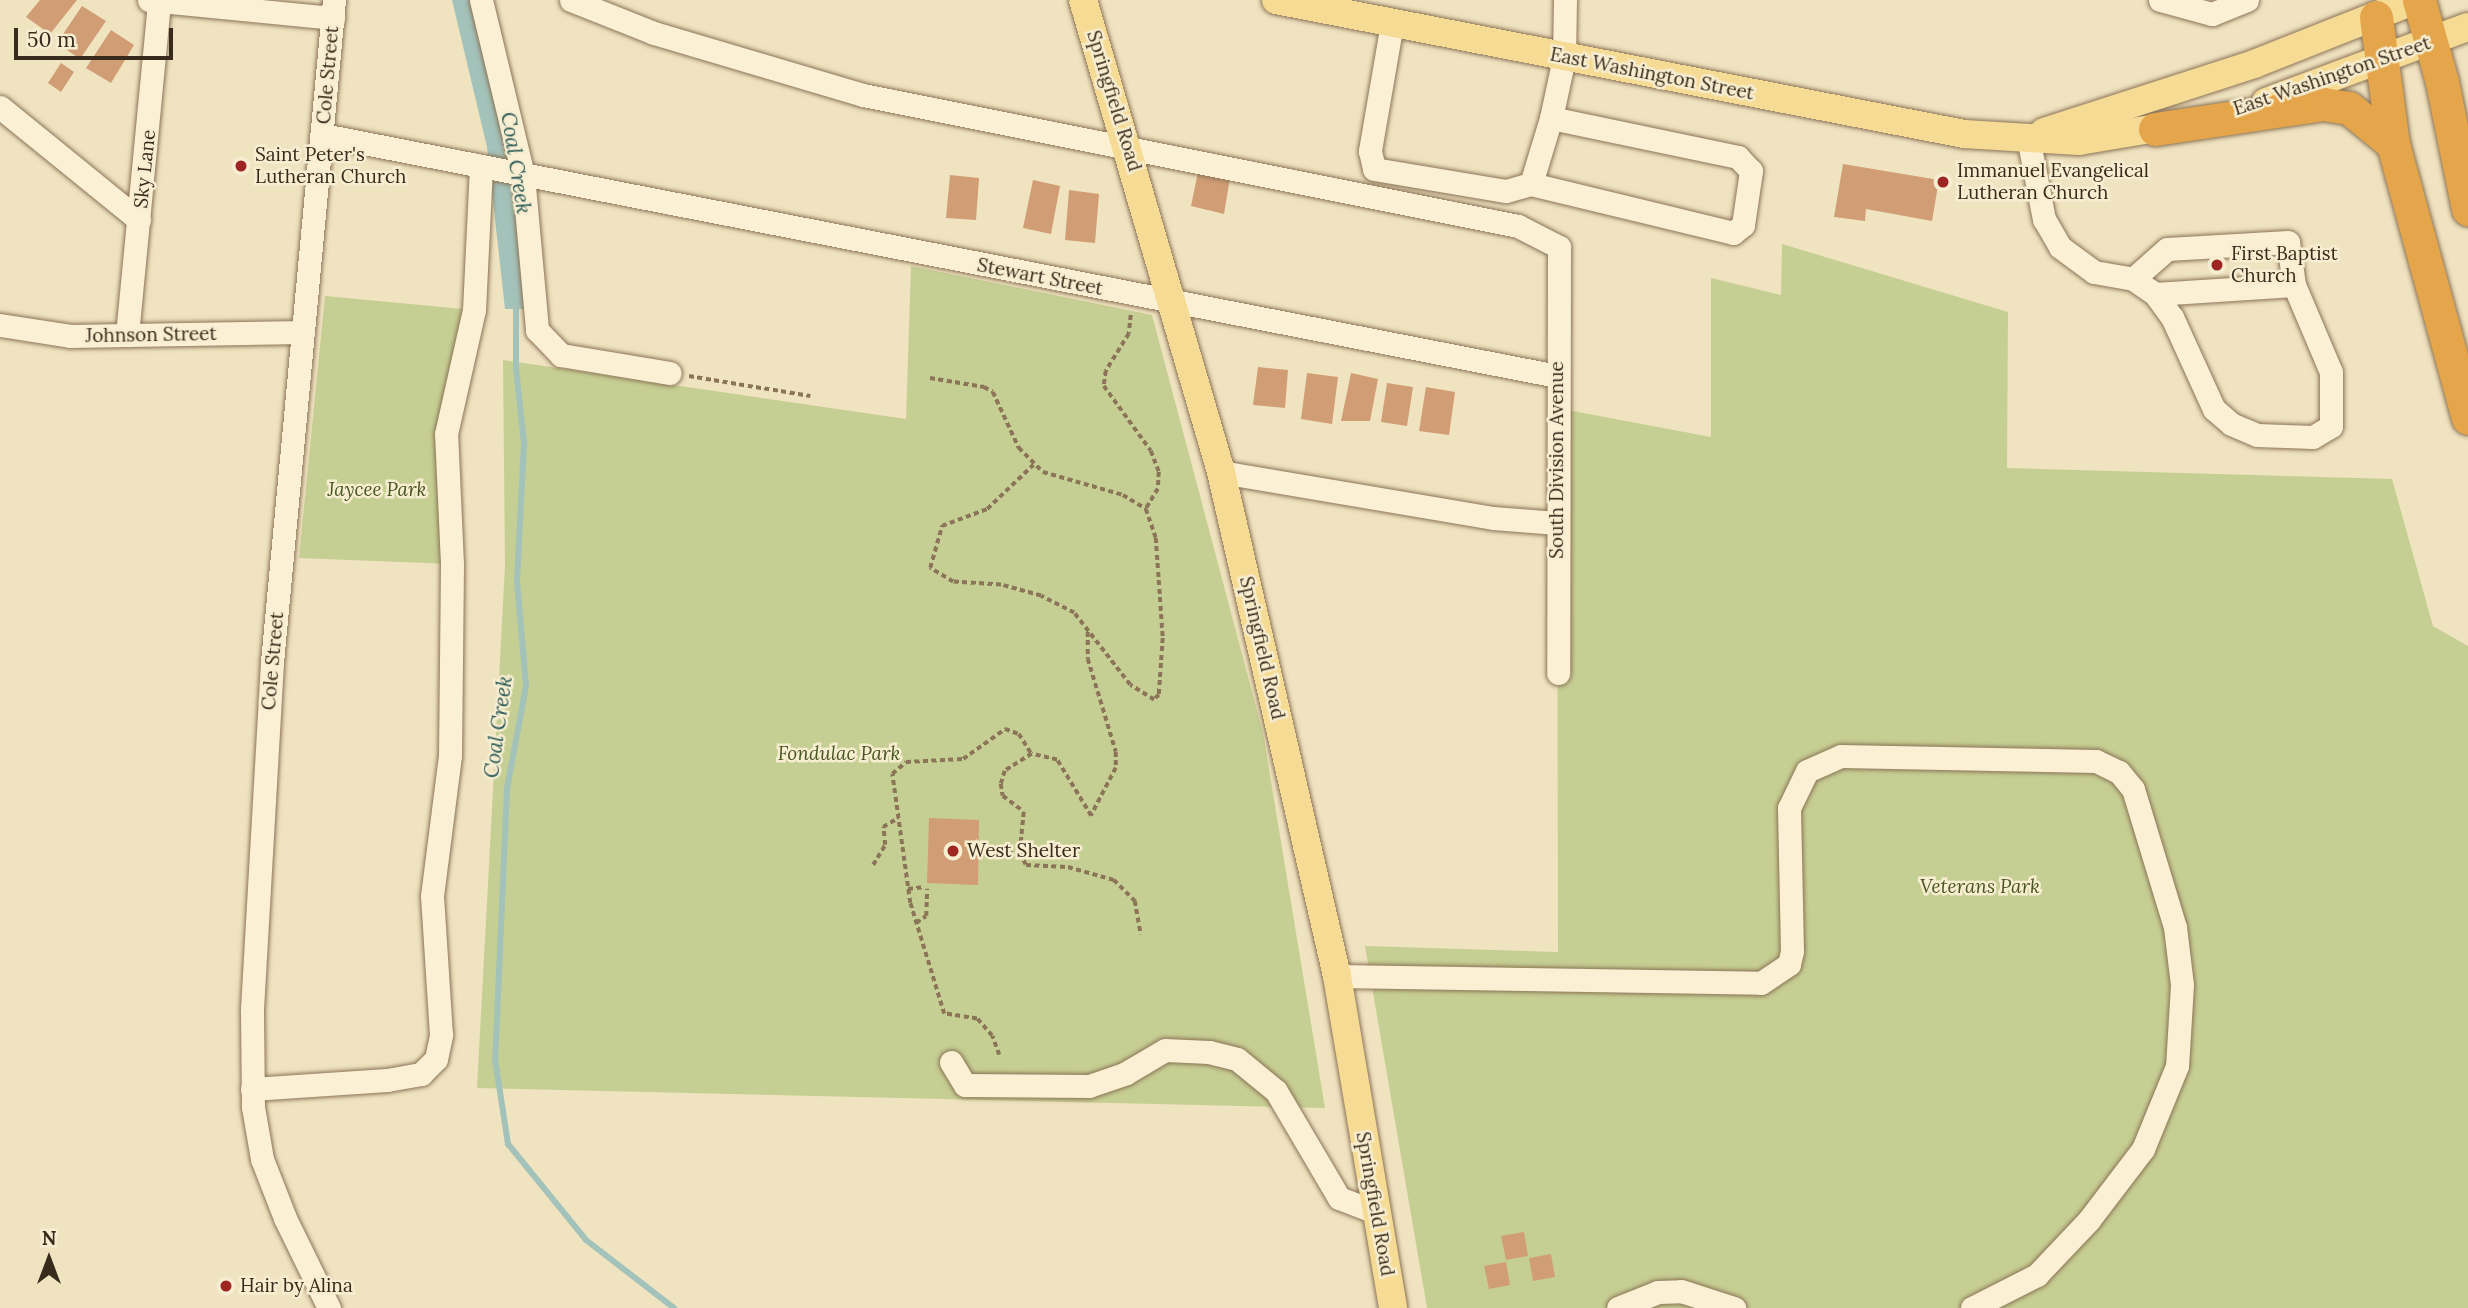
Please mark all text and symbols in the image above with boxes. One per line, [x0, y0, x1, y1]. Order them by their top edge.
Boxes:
scale bar [18, 14, 177, 58]
street label: Cole Street [312, 25, 344, 125]
text: 50 m [27, 26, 76, 53]
street label: Springfield Road [1082, 28, 1146, 174]
street label: East Washington Street [2230, 31, 2434, 121]
street label: East Washington Street [1548, 43, 1756, 105]
water label: Coal Creek [495, 110, 537, 216]
street label: Sky Lane [130, 129, 160, 209]
place label: Saint Peter's Lutheran Church [255, 144, 406, 188]
marker: Saint Peter's Lutheran Church [233, 158, 249, 174]
place label: Immanuel Evangelical Lutheran Church [1957, 160, 2149, 204]
marker: Immanuel Evangelical Lutheran Church [1935, 174, 1951, 190]
place label: First Baptist Church [2231, 243, 2338, 287]
street label: Stewart Street [975, 254, 1105, 300]
marker: First Baptist Church [2209, 257, 2225, 273]
street label: Johnson Street [85, 322, 217, 348]
street label: South Division Avenue [1546, 361, 1568, 559]
park label: Jaycee Park [328, 479, 426, 501]
street label: Springfield Road [1234, 574, 1290, 722]
street label: Cole Street [257, 611, 289, 711]
water label: Coal Creek [478, 674, 518, 780]
park label: Fondulac Park [778, 743, 900, 765]
place label: West Shelter [967, 840, 1080, 862]
marker: West Shelter [945, 843, 961, 859]
park label: Veterans Park [1920, 876, 2040, 898]
street label: Springfield Road [1351, 1130, 1399, 1278]
north arrow [14, 1224, 84, 1294]
text: N [42, 1226, 56, 1250]
place label: Hair by Alina [240, 1275, 353, 1297]
marker: Hair by Alina [218, 1278, 234, 1294]

